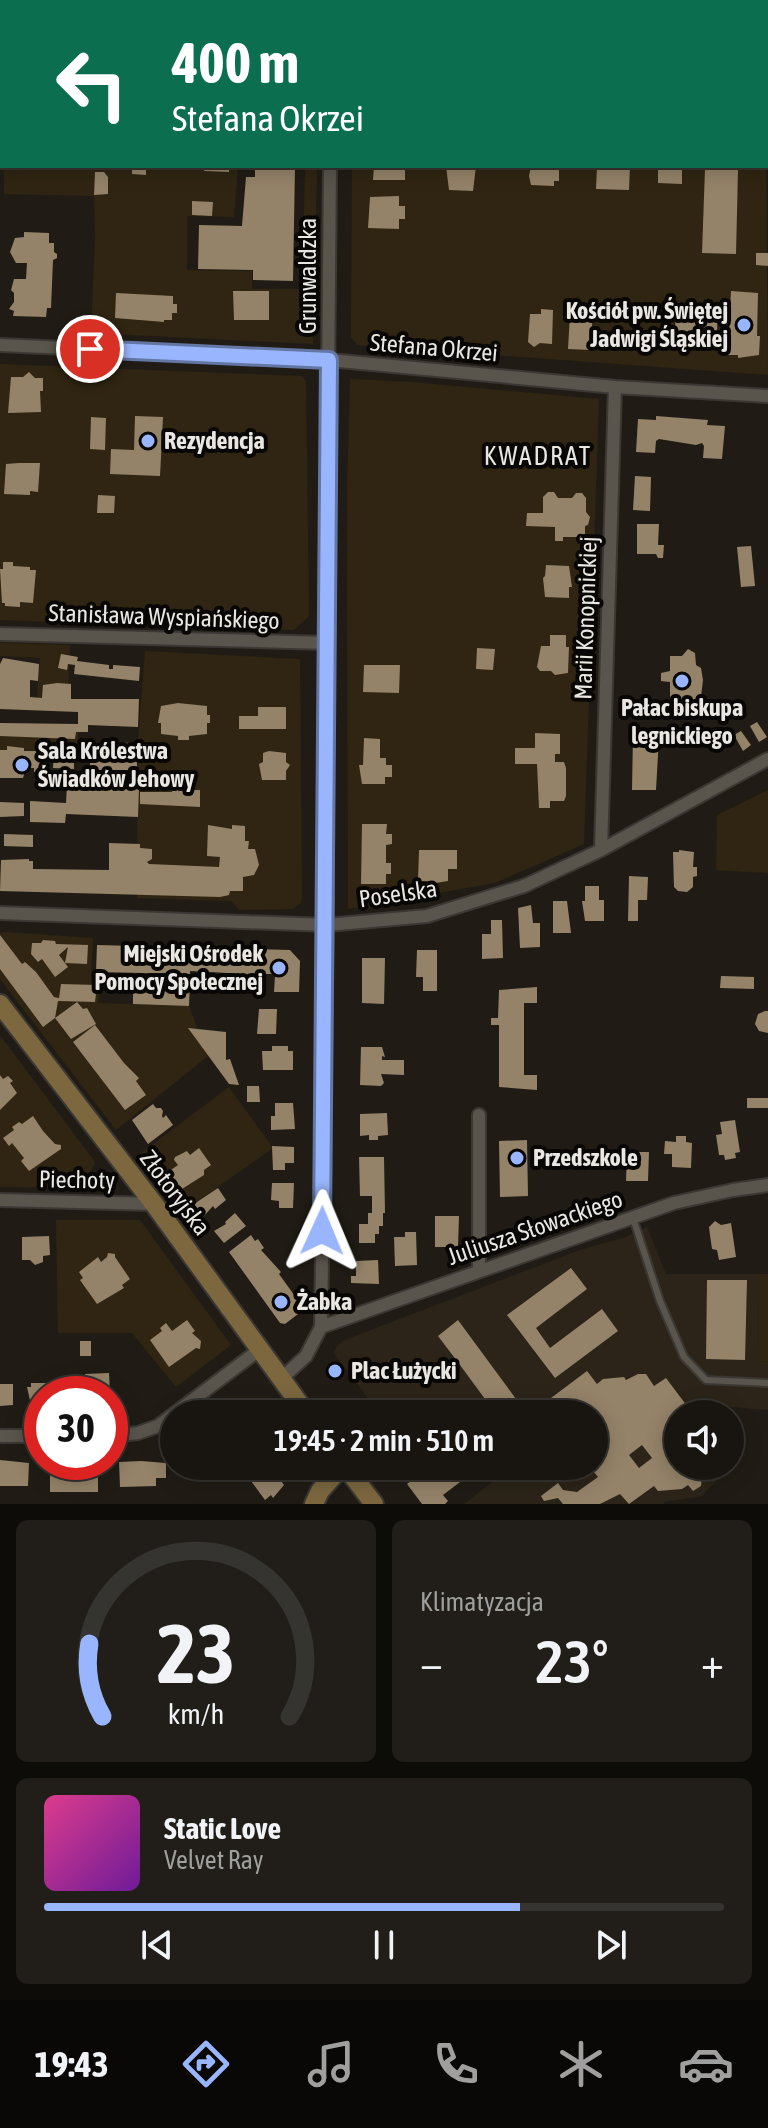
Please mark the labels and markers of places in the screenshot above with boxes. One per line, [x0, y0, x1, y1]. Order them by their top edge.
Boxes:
place label: Kościół pw. Świętej Jadwigi Śląskiej [566, 297, 728, 352]
pin [56, 315, 124, 383]
marker: Kościół pw. Świętej Jadwigi Śląskiej [735, 316, 753, 334]
place label: Rezydencja [164, 427, 265, 454]
marker: Rezydencja [139, 432, 157, 450]
marker: Pałac biskupa legnickiego [673, 672, 691, 690]
place label: Pałac biskupa legnickiego [621, 694, 743, 749]
place label: Sala Królestwa Świadków Jehowy [38, 737, 195, 792]
marker: Sala Królestwa Świadków Jehowy [13, 756, 31, 774]
place label: Miejski Ośrodek Pomocy Społecznej [94, 940, 263, 995]
marker: Miejski Ośrodek Pomocy Społecznej [270, 959, 288, 977]
place label: Przedszkole [533, 1144, 638, 1171]
marker: Przedszkole [508, 1149, 526, 1167]
place label: Żabka [297, 1288, 352, 1315]
marker: Żabka [272, 1293, 290, 1311]
place label: Plac Łużycki [351, 1357, 456, 1384]
marker: Plac Łużycki [326, 1362, 344, 1380]

